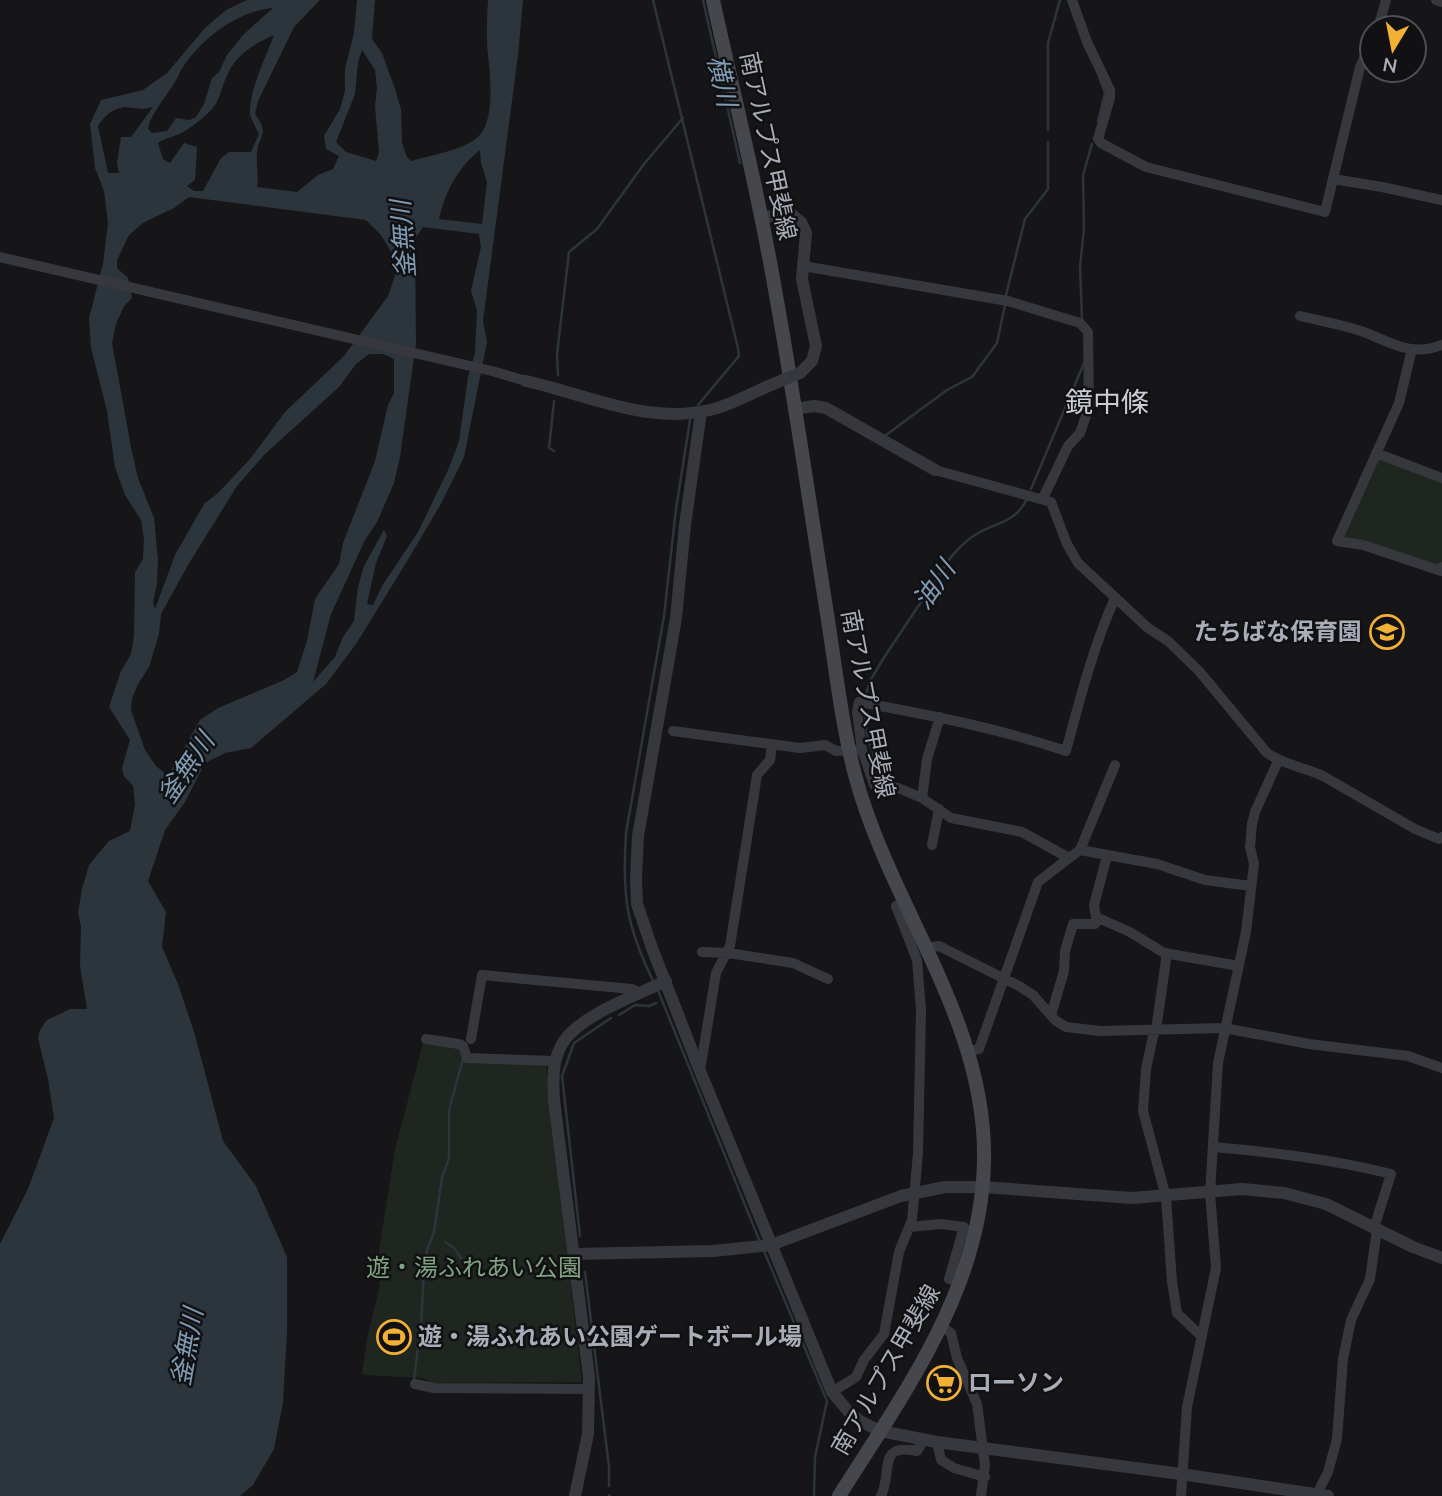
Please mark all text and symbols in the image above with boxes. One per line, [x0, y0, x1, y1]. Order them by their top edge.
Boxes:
north arrow [1358, 14, 1428, 84]
street label: 南アルプス甲斐線 [734, 49, 804, 243]
water label: 横川 [701, 52, 745, 113]
text: N [1381, 53, 1399, 79]
water label: 釜無川 [383, 196, 422, 279]
district label: 鏡中條 [1065, 384, 1149, 419]
water label: 油川 [905, 552, 964, 615]
street label: 南アルプス甲斐線 [836, 607, 902, 801]
school or university icon: たちばな保育園 [1368, 613, 1406, 651]
place label: たちばな保育園 [1194, 616, 1362, 646]
water label: 釜無川 [150, 724, 223, 809]
park label: 遊・湯ふれあい公園 [366, 1252, 582, 1282]
street label: 南アルプス甲斐線 [824, 1279, 946, 1460]
water label: 釜無川 [163, 1303, 210, 1388]
sports icon: 遊・湯ふれあい公園ゲートボール場 [375, 1318, 413, 1356]
place label: 遊・湯ふれあい公園ゲートボール場 [418, 1321, 802, 1351]
supermarket icon: ローソン [925, 1364, 963, 1402]
place label: ローソン [968, 1367, 1064, 1397]

